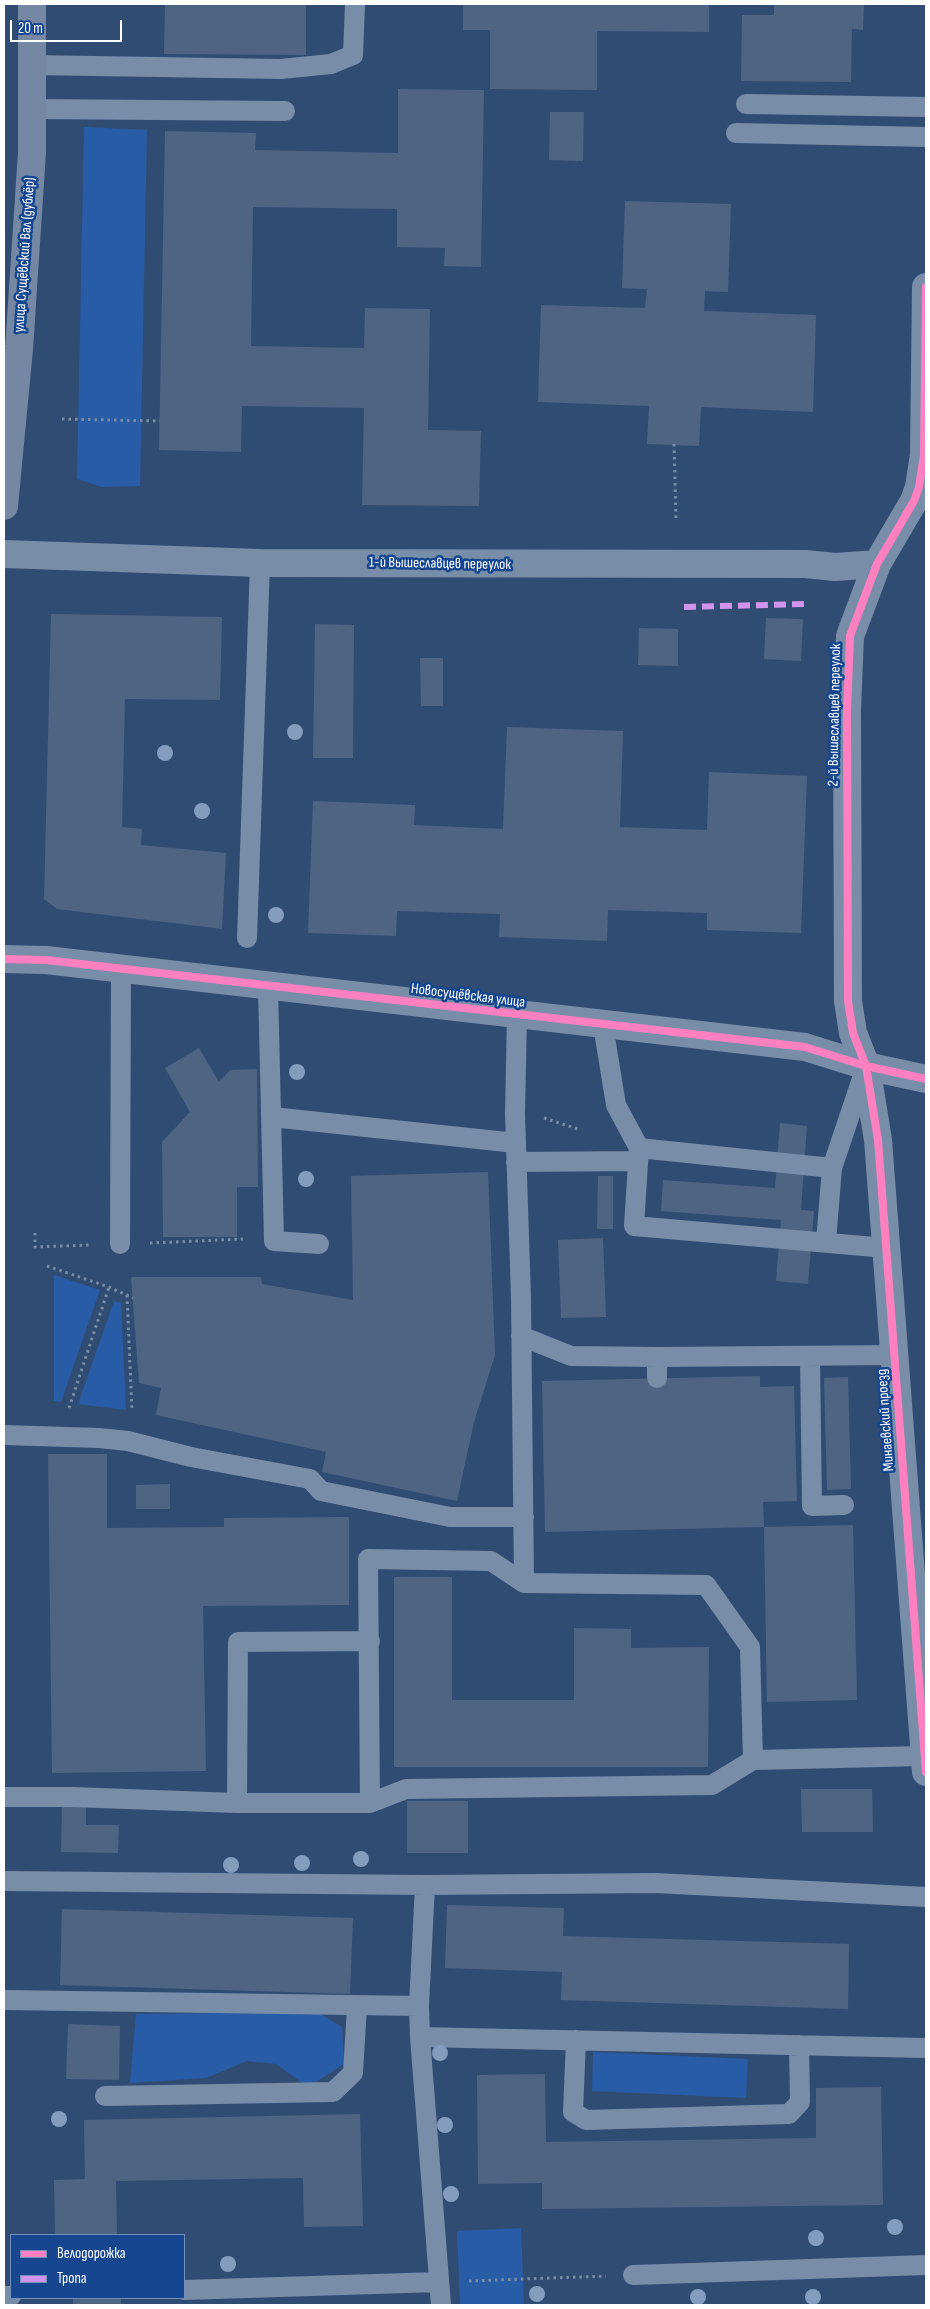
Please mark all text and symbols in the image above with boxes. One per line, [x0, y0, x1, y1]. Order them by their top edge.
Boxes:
scale bar [12, 10, 125, 42]
text: 20 m [18, 19, 43, 38]
street label: улица Сущёвский Вал (дублёр) [11, 177, 39, 333]
street label: 1-й Вышеславцев переулок [369, 554, 511, 574]
street label: 2-й Вышеславцев переулок [825, 643, 845, 787]
street label: Новосущёвская улица [410, 980, 526, 1012]
street label: Минаевский проезд [873, 1368, 899, 1472]
legend [10, 2234, 185, 2299]
text: Велодорожка [57, 2244, 126, 2263]
text: Тропа [57, 2269, 87, 2288]

